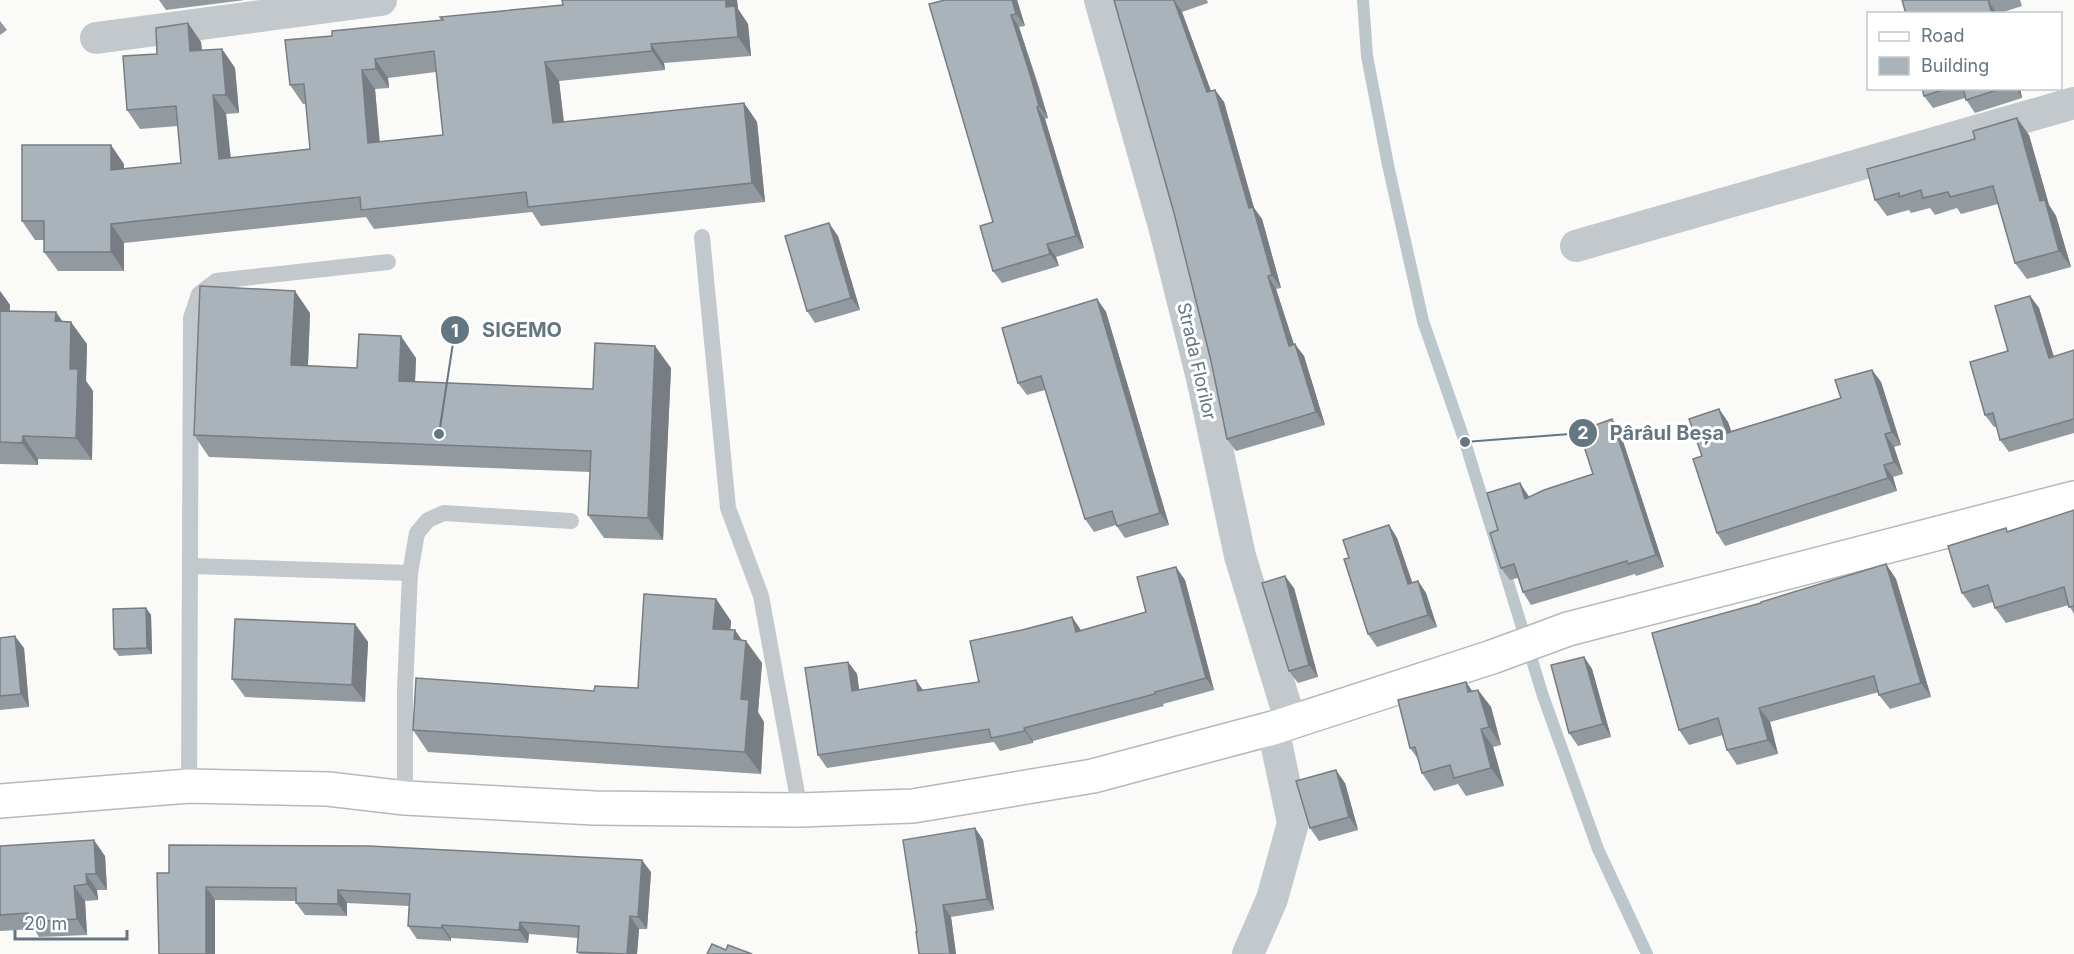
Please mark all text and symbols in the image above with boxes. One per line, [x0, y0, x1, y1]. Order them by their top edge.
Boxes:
legend [1867, 12, 2062, 90]
text: Road [1921, 25, 1964, 46]
text: Building [1921, 55, 1989, 76]
street label: Strada Florilor [1173, 300, 1221, 422]
callout: SIGEMO [440, 311, 574, 349]
text: SIGEMO [482, 318, 562, 342]
text: 1 [451, 320, 459, 341]
callout: Pârâul Beșa [1568, 414, 1736, 452]
text: Pârâul Beșa [1610, 421, 1724, 445]
text: 2 [1577, 422, 1589, 443]
scale bar [15, 903, 128, 941]
text: 20 m [24, 913, 67, 934]

